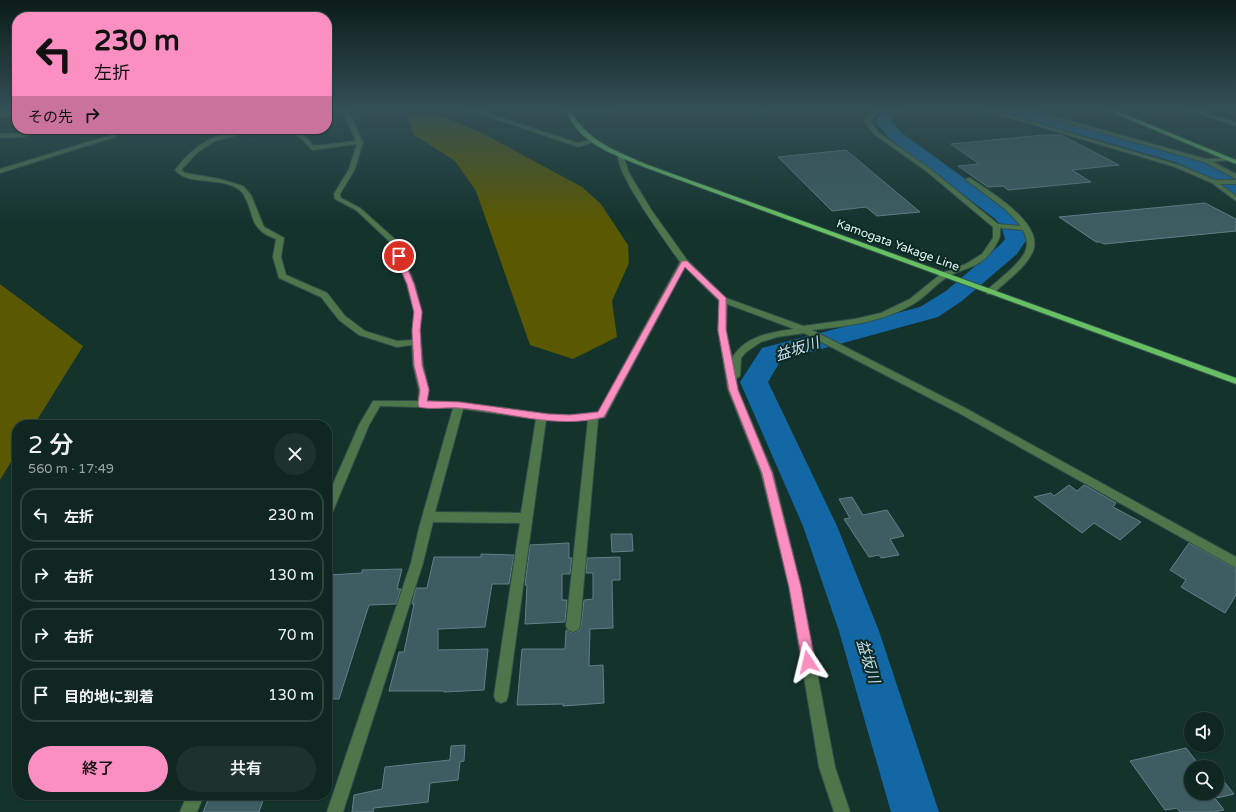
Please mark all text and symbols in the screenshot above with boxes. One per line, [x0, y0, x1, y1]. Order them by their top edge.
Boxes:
text: 230 m [94, 24, 180, 58]
icon: left [28, 28, 80, 80]
text: 左折 [94, 62, 130, 84]
icon: right [81, 104, 103, 126]
text: その先 [28, 108, 73, 126]
street label: Kamogata Yakage Line [835, 216, 962, 274]
pin [382, 239, 416, 273]
icon: arrive [388, 245, 410, 267]
water label: 益坂川 [773, 333, 823, 365]
text: 2 分 [28, 431, 73, 460]
button: close [274, 433, 316, 475]
text: 560 m · 17:49 [28, 461, 114, 477]
icon: left [30, 504, 52, 526]
text: 230 m [268, 506, 314, 524]
text: 左折 [64, 508, 94, 526]
icon: right [30, 564, 52, 586]
text: 130 m [268, 566, 314, 584]
text: 右折 [64, 568, 94, 586]
icon: right [30, 624, 52, 646]
text: 70 m [277, 626, 314, 644]
text: 右折 [64, 628, 94, 646]
water label: 益坂川 [853, 637, 884, 687]
position arrow [787, 641, 829, 683]
icon: arrive [30, 684, 52, 706]
text: 130 m [268, 686, 314, 704]
text: 目的地に到着 [64, 688, 154, 706]
map controls [1184, 712, 1224, 800]
button: sound [1184, 712, 1224, 752]
button: 終了 [28, 746, 168, 792]
button: 共有 [176, 746, 316, 792]
button: search [1184, 760, 1224, 800]

